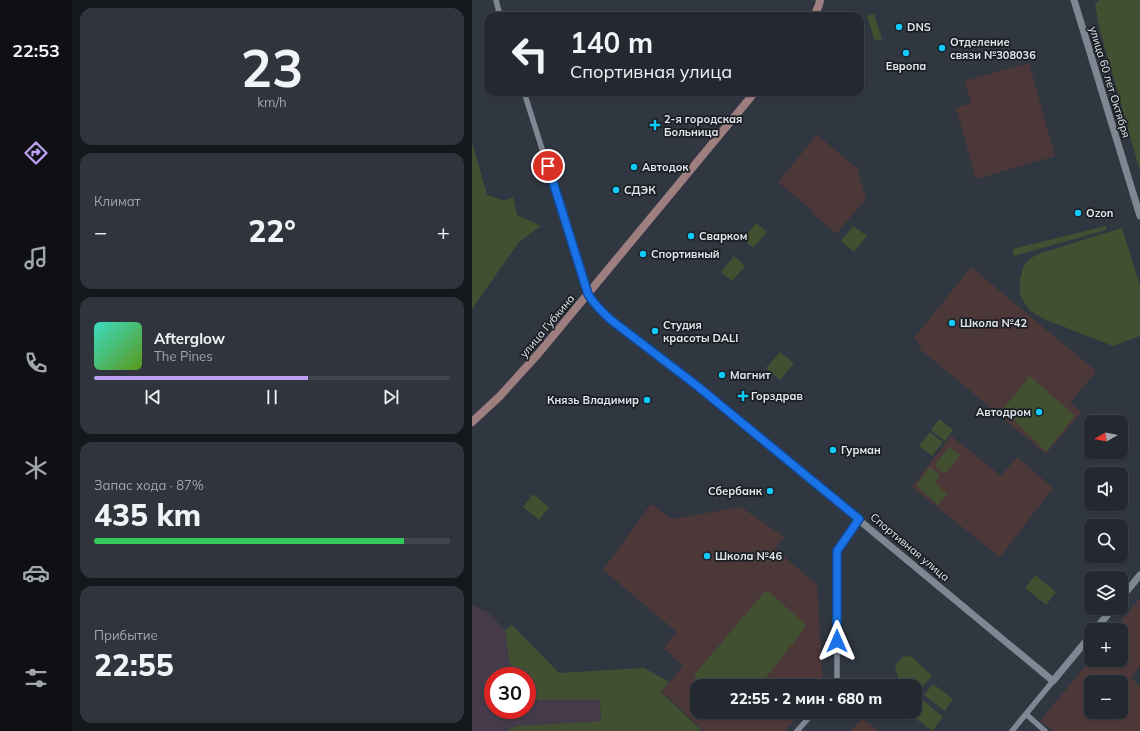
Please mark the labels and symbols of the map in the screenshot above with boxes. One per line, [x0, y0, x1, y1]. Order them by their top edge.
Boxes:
place label: DNS [907, 20, 931, 34]
marker: DNS [894, 22, 904, 32]
street label: улица 60 лет Октября [1086, 24, 1134, 140]
place label: Отделение связи №308036 [950, 35, 1036, 62]
marker: Отделение связи №308036 [937, 43, 947, 53]
marker: Европа [901, 48, 911, 58]
place label: Европа [886, 59, 926, 73]
place label: 2-я городская Больница [664, 112, 742, 139]
marker: 2-я городская Больница [649, 119, 661, 131]
pin [531, 149, 565, 183]
place label: Автодок [642, 160, 689, 174]
marker: Автодок [629, 162, 639, 172]
place label: СДЭК [624, 183, 656, 197]
marker: СДЭК [611, 185, 621, 195]
place label: Ozon [1086, 206, 1113, 220]
marker: Ozon [1073, 208, 1083, 218]
place label: Сварком [699, 229, 747, 243]
marker: Сварком [686, 231, 696, 241]
place label: Спортивный [651, 247, 720, 261]
marker: Спортивный [638, 249, 648, 259]
street label: улица Губкина [517, 292, 577, 360]
place label: Школа №42 [960, 316, 1027, 330]
place label: Студия красоты DALI [663, 318, 738, 345]
marker: Школа №42 [947, 318, 957, 328]
marker: Студия красоты DALI [650, 326, 660, 336]
place label: Магнит [730, 368, 771, 382]
marker: Магнит [717, 370, 727, 380]
place label: Горздрав [751, 389, 803, 403]
marker: Горздрав [738, 391, 748, 401]
place label: Князь Владимир [547, 393, 639, 407]
marker: Князь Владимир [642, 395, 652, 405]
place label: Автодром [976, 405, 1031, 419]
marker: Автодром [1034, 407, 1044, 417]
north arrow [1084, 415, 1128, 459]
place label: Гурман [841, 443, 881, 457]
marker: Гурман [828, 445, 838, 455]
place label: Сбербанк [708, 484, 763, 498]
marker: Сбербанк [765, 486, 775, 496]
street label: Спортивная улица [868, 510, 952, 584]
place label: Школа №46 [715, 549, 782, 563]
marker: Школа №46 [702, 551, 712, 561]
position arrow [816, 620, 858, 662]
speed limit sign: 30 [484, 667, 536, 719]

